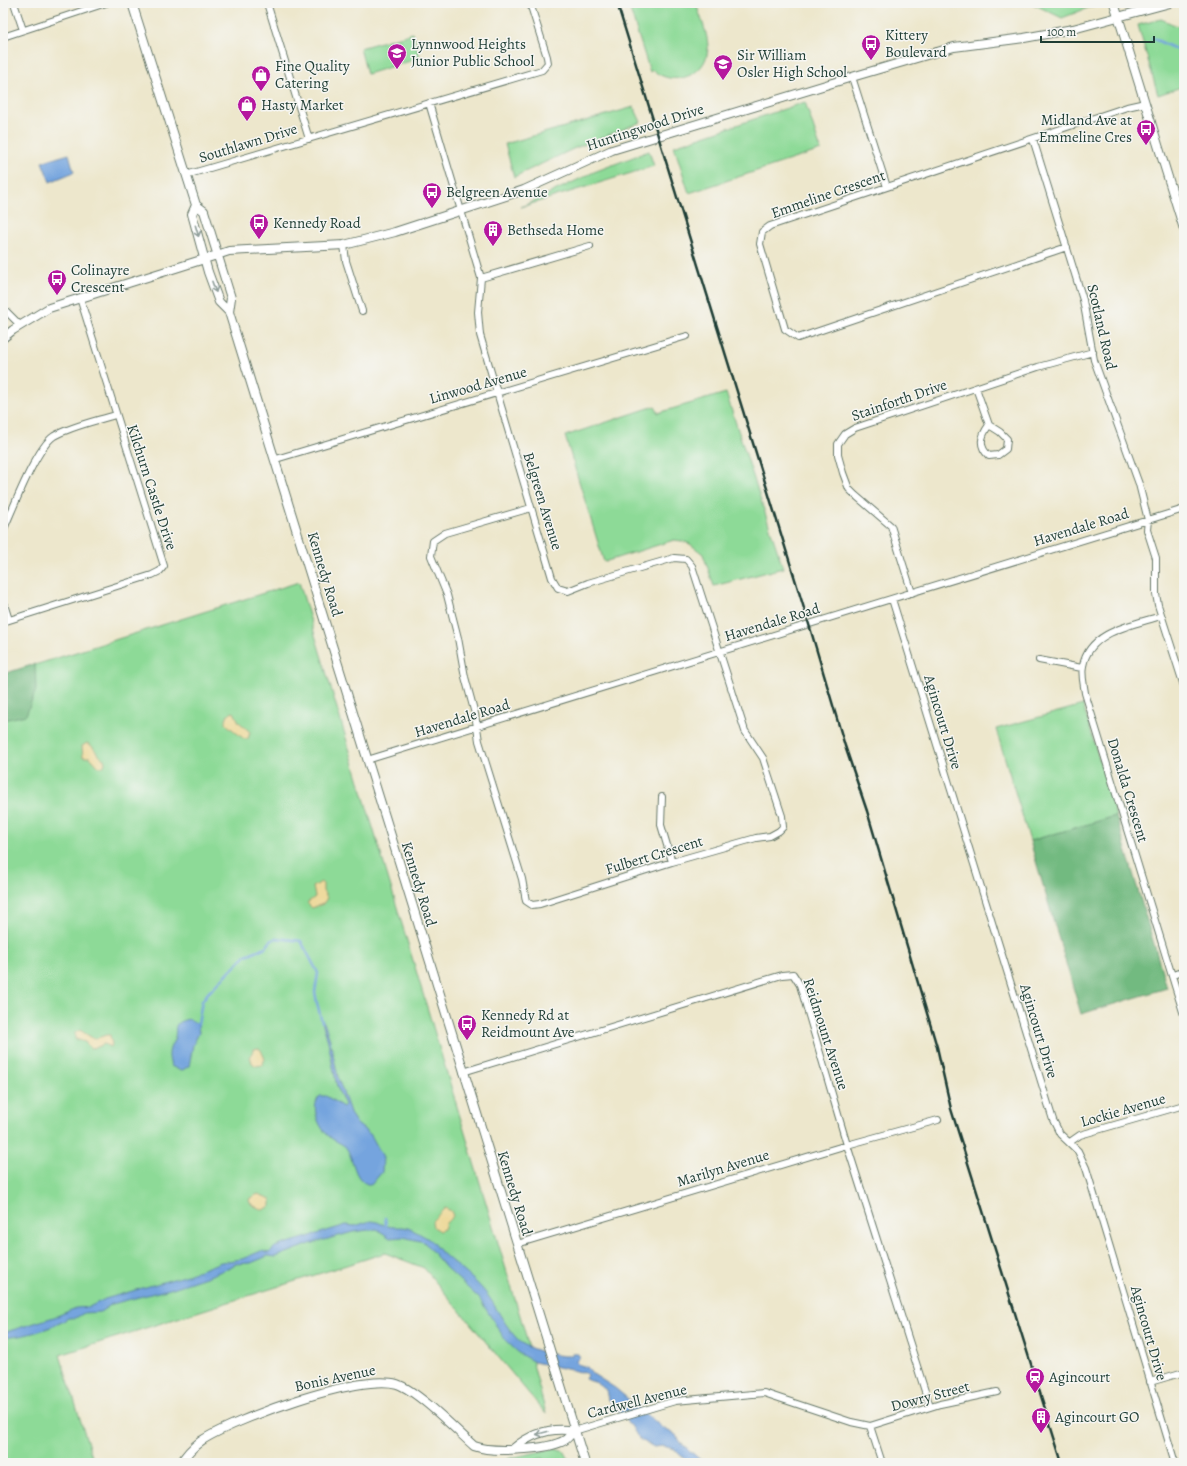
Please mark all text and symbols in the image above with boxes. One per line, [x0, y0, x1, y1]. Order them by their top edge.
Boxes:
scale bar [1041, 18, 1154, 44]
text: 100 m [1047, 24, 1076, 40]
place label: Kittery Boulevard [885, 25, 948, 62]
bus stop icon: Kittery Boulevard [860, 33, 882, 61]
place label: Lynnwood Heights Junior Public School [411, 34, 534, 71]
school or university icon: Lynnwood Heights Junior Public School [386, 42, 408, 70]
place label: Sir William Osler High School [737, 45, 847, 82]
school or university icon: Sir William Osler High School [712, 53, 734, 81]
place label: Fine Quality Catering [275, 56, 350, 93]
shop icon: Fine Quality Catering [250, 64, 272, 92]
shop icon: Hasty Market [236, 94, 258, 122]
place label: Hasty Market [261, 95, 344, 115]
street label: Huntingwood Drive [584, 98, 707, 155]
place label: Midland Ave at Emmeline Cres [1039, 110, 1132, 147]
street label: Southlawn Drive [196, 118, 300, 167]
bus stop icon: Midland Ave at Emmeline Cres [1135, 118, 1157, 146]
street label: Emmeline Crescent [768, 165, 888, 223]
bus stop icon: Belgreen Avenue [421, 181, 443, 209]
place label: Belgreen Avenue [446, 182, 548, 202]
bus stop icon: Kennedy Road [248, 212, 270, 240]
place label: Kennedy Road [273, 213, 362, 233]
building icon: Bethseda Home [482, 219, 504, 247]
place label: Bethseda Home [507, 220, 604, 240]
one-way arrow [194, 225, 201, 238]
place label: Colinayre Crescent [71, 260, 130, 297]
bus stop icon: Colinayre Crescent [46, 268, 68, 296]
one-way arrow [211, 280, 218, 293]
street label: Scotland Road [1082, 282, 1122, 373]
street label: Linwood Avenue [427, 361, 529, 408]
street label: Stainforth Drive [849, 374, 950, 426]
street label: Kilchurn Castle Drive [122, 422, 182, 553]
street label: Belgreen Avenue [519, 449, 567, 553]
street label: Havendale Road [1031, 503, 1132, 551]
street label: Kennedy Road [303, 529, 348, 620]
street label: Havendale Road [722, 598, 823, 646]
street label: Agincourt Drive [919, 671, 967, 772]
street label: Havendale Road [412, 694, 513, 742]
street label: Donalda Crescent [1103, 735, 1153, 845]
street label: Fulbert Crescent [603, 831, 705, 879]
street label: Kennedy Road [397, 839, 442, 930]
street label: Reidmount Avenue [798, 975, 854, 1093]
street label: Agincourt Drive [1015, 980, 1063, 1081]
place label: Kennedy Rd at Reidmount Ave [481, 1005, 575, 1042]
bus stop icon: Kennedy Rd at Reidmount Ave [456, 1013, 478, 1041]
street label: Lockie Avenue [1078, 1088, 1168, 1132]
street label: Marilyn Avenue [674, 1144, 772, 1192]
street label: Kennedy Road [493, 1148, 538, 1239]
street label: Agincourt Drive [1126, 1282, 1172, 1383]
street label: Bonis Avenue [293, 1360, 378, 1396]
station icon: Agincourt [1024, 1366, 1046, 1394]
place label: Agincourt [1048, 1367, 1110, 1387]
street label: Dowry Street [888, 1376, 972, 1416]
street label: Cardwell Avenue [585, 1379, 689, 1423]
building icon: Agincourt GO [1030, 1406, 1052, 1434]
place label: Agincourt GO [1054, 1407, 1140, 1427]
one-way arrow [536, 1430, 549, 1438]

